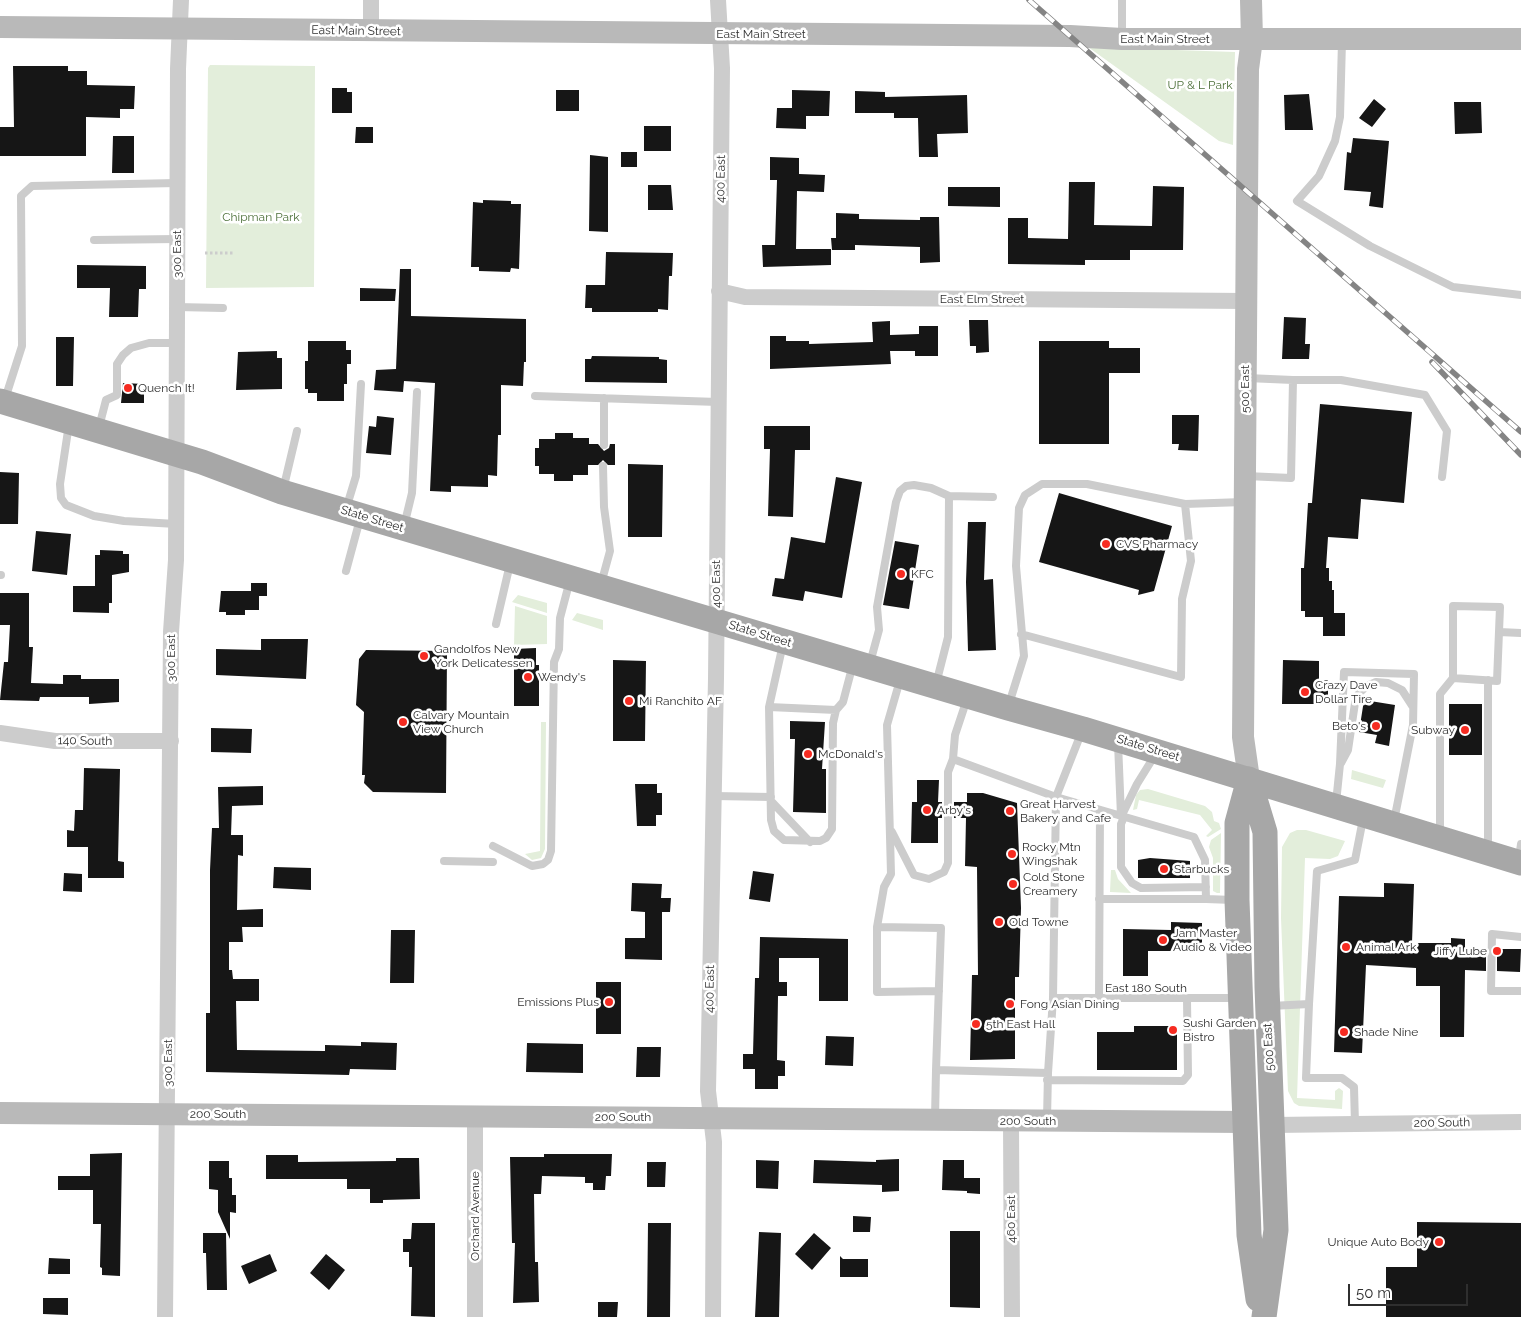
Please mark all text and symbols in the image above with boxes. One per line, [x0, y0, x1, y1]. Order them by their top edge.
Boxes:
street label: East Main Street [311, 23, 401, 39]
street label: East Main Street [716, 27, 806, 41]
street label: East Main Street [1120, 32, 1210, 46]
park label: UP & L Park [1167, 78, 1233, 92]
street label: 400 East [713, 155, 729, 203]
park label: Chipman Park [222, 210, 300, 224]
street label: 300 East [170, 230, 184, 278]
street label: East Elm Street [940, 292, 1024, 306]
street label: 500 East [1238, 365, 1252, 413]
place label: Quench It! [138, 381, 195, 395]
marker: Quench It! [122, 382, 134, 394]
street label: State Street [339, 503, 405, 535]
place label: CVS Pharmacy [1116, 537, 1198, 551]
marker: CVS Pharmacy [1100, 538, 1112, 550]
street label: 400 East [709, 560, 723, 608]
place label: KFC [911, 567, 934, 581]
marker: KFC [895, 568, 907, 580]
street label: State Street [727, 618, 793, 650]
street label: 300 East [164, 634, 178, 682]
place label: Gandolfos New York Delicatessen [434, 642, 533, 670]
marker: Gandolfos New York Delicatessen [418, 650, 430, 662]
place label: Wendy's [538, 670, 586, 684]
marker: Wendy's [522, 671, 534, 683]
place label: Crazy Dave Dollar Tire [1315, 678, 1378, 706]
marker: Crazy Dave Dollar Tire [1299, 686, 1311, 698]
place label: Mi Ranchito AF [639, 694, 722, 708]
marker: Mi Ranchito AF [623, 695, 635, 707]
place label: Calvary Mountain View Church [413, 708, 509, 736]
marker: Calvary Mountain View Church [397, 716, 409, 728]
place label: Beto's [1332, 719, 1366, 733]
marker: Beto's [1370, 720, 1382, 732]
place label: Subway [1411, 723, 1455, 737]
marker: Subway [1459, 724, 1471, 736]
street label: State Street [1115, 732, 1181, 764]
street label: 140 South [58, 733, 112, 749]
place label: McDonald's [818, 747, 883, 761]
marker: McDonald's [802, 748, 814, 760]
place label: Great Harvest Bakery and Cafe [1020, 797, 1111, 825]
place label: Arby's [937, 803, 971, 817]
marker: Arby's [921, 804, 933, 816]
marker: Great Harvest Bakery and Cafe [1004, 805, 1016, 817]
place label: Rocky Mtn Wingshak [1022, 840, 1081, 868]
marker: Rocky Mtn Wingshak [1006, 848, 1018, 860]
place label: Starbucks [1174, 862, 1229, 876]
marker: Starbucks [1158, 863, 1170, 875]
place label: Cold Stone Creamery [1023, 870, 1084, 898]
marker: Cold Stone Creamery [1007, 878, 1019, 890]
place label: Old Towne [1009, 915, 1068, 929]
marker: Old Towne [993, 916, 1005, 928]
place label: Jam Master Audio & Video [1173, 926, 1252, 954]
marker: Jam Master Audio & Video [1157, 934, 1169, 946]
place label: Animal Ark [1356, 940, 1416, 954]
marker: Animal Ark [1340, 941, 1352, 953]
place label: Jiffy Lube [1434, 944, 1487, 958]
marker: Jiffy Lube [1491, 945, 1503, 957]
street label: 400 East [702, 965, 718, 1013]
street label: East 180 South [1105, 981, 1187, 995]
place label: Emissions Plus [517, 995, 599, 1009]
marker: Emissions Plus [603, 996, 615, 1008]
place label: Fong Asian Dining [1020, 997, 1120, 1011]
marker: Fong Asian Dining [1004, 998, 1016, 1010]
place label: Sushi Garden Bistro [1183, 1016, 1257, 1044]
place label: 5th East Hall [986, 1017, 1055, 1031]
marker: 5th East Hall [970, 1018, 982, 1030]
street label: 500 East [1261, 1023, 1277, 1071]
marker: Sushi Garden Bistro [1167, 1024, 1179, 1036]
place label: Shade Nine [1354, 1025, 1418, 1039]
marker: Shade Nine [1338, 1026, 1350, 1038]
street label: 300 East [161, 1039, 175, 1087]
street label: 200 South [190, 1107, 246, 1121]
street label: 200 South [595, 1110, 651, 1124]
street label: 200 South [1000, 1114, 1056, 1128]
street label: 200 South [1414, 1115, 1470, 1131]
street label: Orchard Avenue [468, 1171, 482, 1261]
street label: 460 East [1004, 1195, 1018, 1243]
place label: Unique Auto Body [1327, 1235, 1429, 1249]
marker: Unique Auto Body [1433, 1236, 1445, 1248]
scale bar [1351, 1274, 1471, 1306]
text: 50 m [1356, 1284, 1391, 1302]

